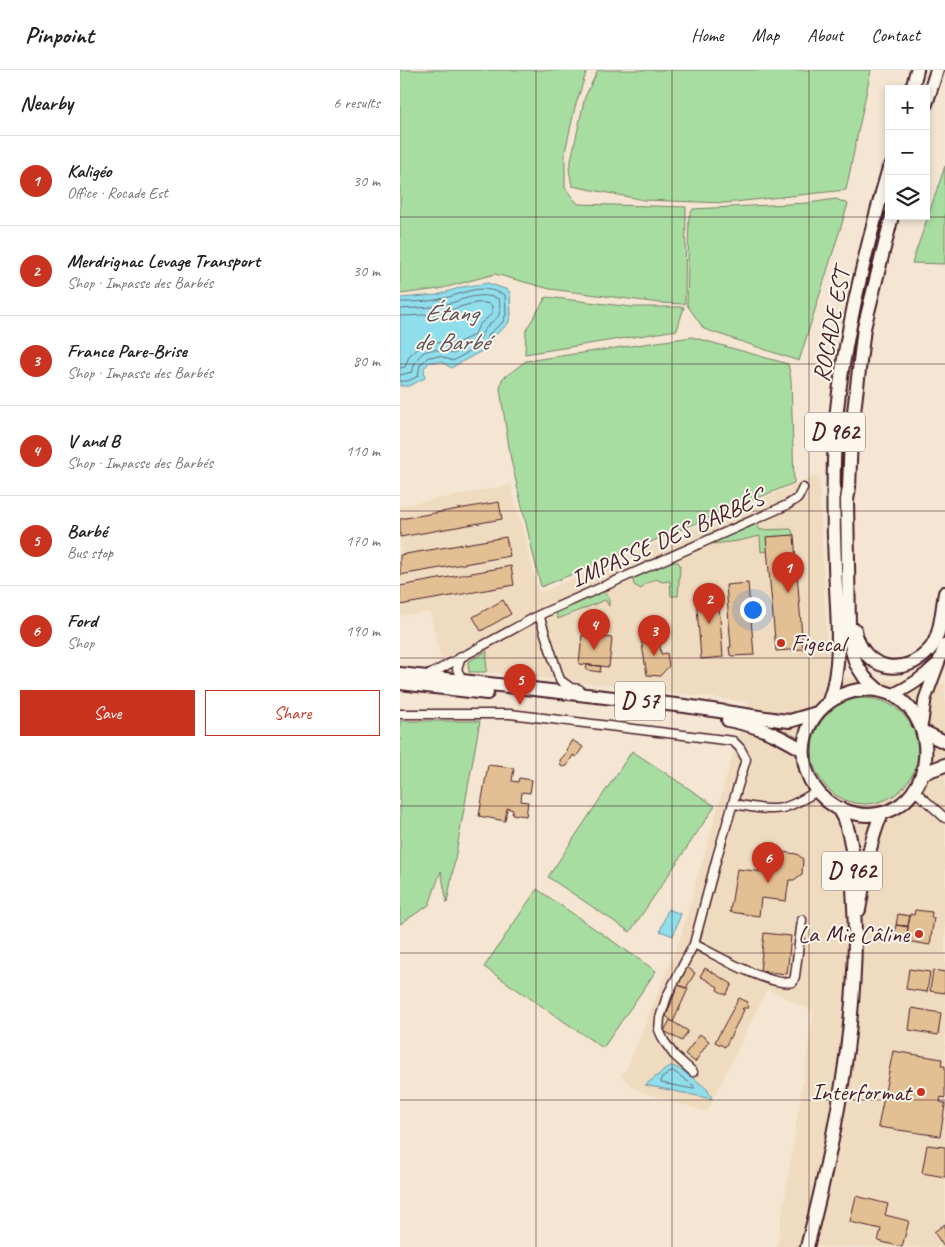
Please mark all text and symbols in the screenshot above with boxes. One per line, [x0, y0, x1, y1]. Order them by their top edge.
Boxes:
text: Pinpoint [25, 20, 94, 50]
text: Home [691, 24, 724, 46]
text: Map [752, 24, 779, 46]
text: About [807, 24, 843, 46]
text: Contact [871, 24, 920, 46]
map controls [885, 85, 930, 220]
button: + [885, 85, 930, 130]
text: Nearby [20, 90, 73, 116]
text: 6 results [333, 93, 380, 113]
button: − [885, 130, 930, 175]
text: Kaligéo [67, 159, 111, 183]
text: 1 [32, 171, 40, 191]
text: 30 m [353, 171, 380, 191]
button: layers [885, 175, 930, 220]
text: Office · Rocade Est [67, 183, 168, 203]
text: Merdrignac Levage Transport [67, 249, 260, 273]
street label: ROCADE EST [805, 260, 858, 384]
text: 2 [32, 261, 40, 281]
text: 30 m [353, 261, 380, 281]
text: Shop · Impasse des Barbés [67, 273, 213, 293]
water label: Étang de Barbé [413, 297, 495, 358]
text: France Pare-Brise [67, 339, 187, 363]
text: 3 [32, 351, 40, 371]
text: 80 m [353, 351, 380, 371]
text: Shop · Impasse des Barbés [67, 363, 213, 383]
road number: D 962 [805, 412, 865, 452]
text: V and B [67, 429, 120, 453]
text: 4 [32, 441, 40, 461]
text: 110 m [346, 441, 380, 461]
text: Shop · Impasse des Barbés [67, 453, 213, 473]
street label: IMPASSE DES BARBÉS [566, 480, 772, 594]
text: Barbé [67, 519, 107, 543]
text: 5 [33, 531, 39, 551]
text: 170 m [346, 531, 380, 551]
text: Bus stop [67, 543, 113, 563]
pin: 1 [772, 552, 804, 593]
pin: 2 [693, 583, 725, 624]
your location [740, 597, 766, 623]
text: Ford [67, 609, 97, 633]
pin: 4 [578, 609, 610, 650]
pin: 3 [638, 615, 670, 656]
text: 6 [32, 621, 40, 641]
text: 190 m [346, 621, 380, 641]
place label: Figecal [791, 628, 849, 658]
text: Shop [67, 633, 94, 653]
marker: Figecal [775, 637, 787, 649]
pin: 5 [504, 664, 536, 705]
road number: D 57 [615, 682, 665, 720]
button: Save [20, 690, 195, 736]
button: Share [205, 690, 380, 736]
pin: 6 [752, 842, 784, 883]
road number: D 962 [822, 851, 882, 890]
place label: La Mie Câline [798, 919, 911, 949]
marker: La Mie Câline [913, 928, 925, 940]
place label: Interformat [811, 1077, 913, 1107]
marker: Interformat [915, 1086, 927, 1098]

